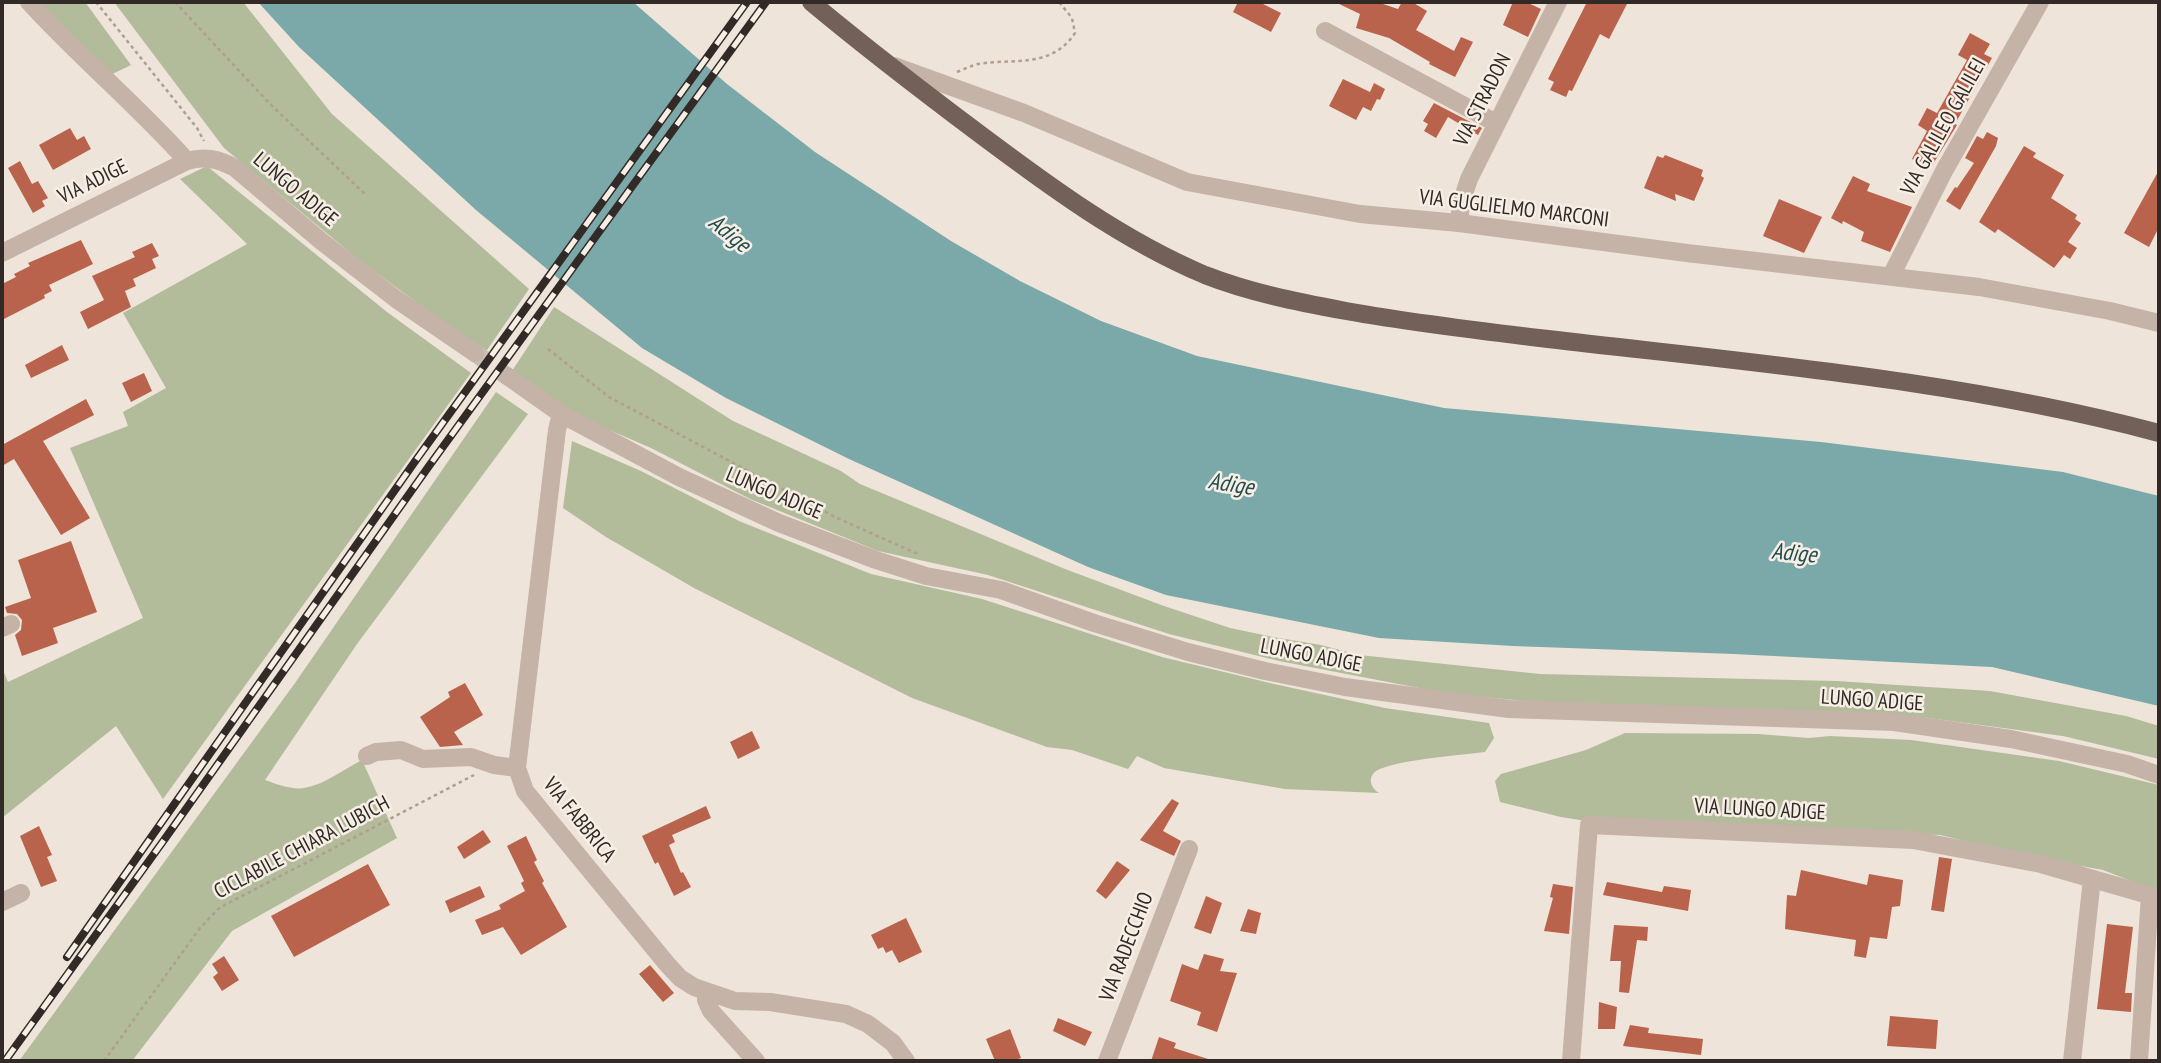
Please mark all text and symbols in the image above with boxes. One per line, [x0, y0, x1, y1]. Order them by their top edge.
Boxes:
street label: VIA STRADON [1449, 49, 1517, 151]
street label: VIA GALILEO GALILEI [1896, 54, 1992, 200]
street label: LUNGO ADIGE [248, 147, 342, 233]
street label: VIA ADIGE [54, 154, 132, 210]
street label: VIA GUGLIELMO MARCONI [1418, 185, 1610, 233]
water label: Adige [703, 209, 755, 259]
street label: LUNGO ADIGE [722, 462, 826, 526]
water label: Adige [1206, 468, 1256, 502]
water label: Adige [1770, 538, 1818, 570]
street label: LUNGO ADIGE [1258, 634, 1364, 678]
street label: LUNGO ADIGE [1820, 685, 1924, 717]
street label: VIA FABBRICA [537, 773, 621, 867]
street label: CICLABILE CHIARA LUBICH [210, 791, 394, 905]
street label: VIA LUNGO ADIGE [1694, 794, 1826, 826]
street label: VIA RADECCHIO [1095, 889, 1159, 1005]

